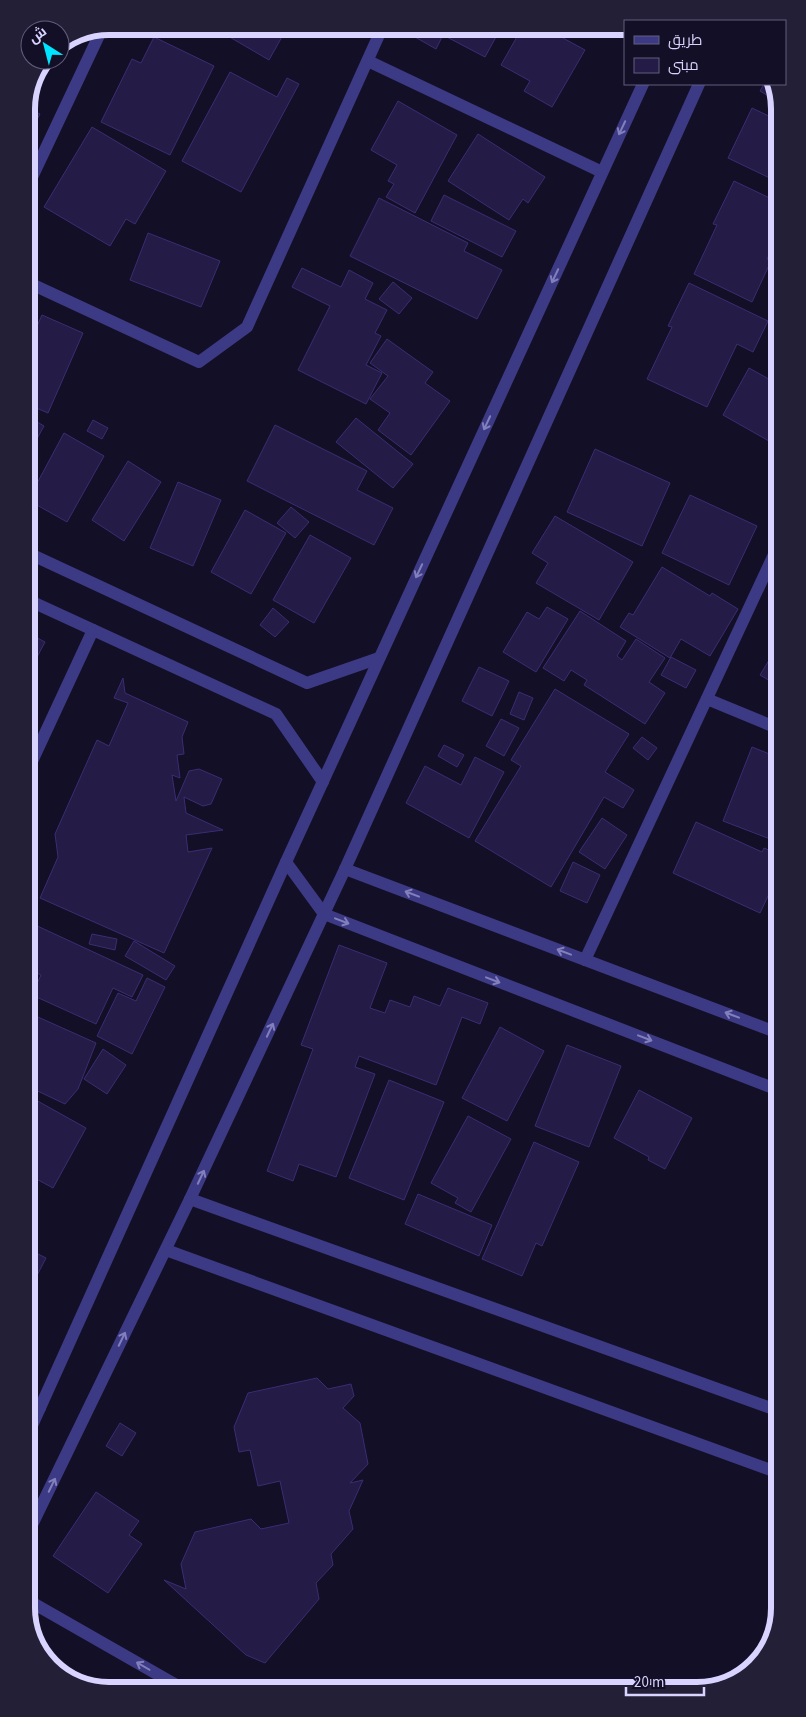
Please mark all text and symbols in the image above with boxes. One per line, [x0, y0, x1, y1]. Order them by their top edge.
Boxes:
north arrow [20, 20, 70, 70]
legend [624, 20, 786, 85]
text: ش [25, 22, 51, 49]
text: طريق [668, 30, 702, 51]
text: مبنى [668, 55, 699, 76]
one-way arrow [617, 120, 627, 135]
one-way arrow [549, 268, 559, 283]
one-way arrow [481, 415, 491, 430]
one-way arrow [414, 563, 424, 578]
one-way arrow [405, 889, 420, 898]
one-way arrow [333, 917, 349, 926]
one-way arrow [557, 947, 572, 956]
one-way arrow [485, 976, 500, 985]
one-way arrow [725, 1010, 741, 1019]
one-way arrow [265, 1023, 275, 1038]
one-way arrow [637, 1034, 652, 1043]
one-way arrow [196, 1170, 206, 1185]
one-way arrow [118, 1332, 128, 1347]
one-way arrow [47, 1478, 57, 1493]
one-way arrow [136, 1661, 151, 1670]
scale bar [626, 1664, 704, 1696]
text: 20 m [634, 1672, 664, 1693]

